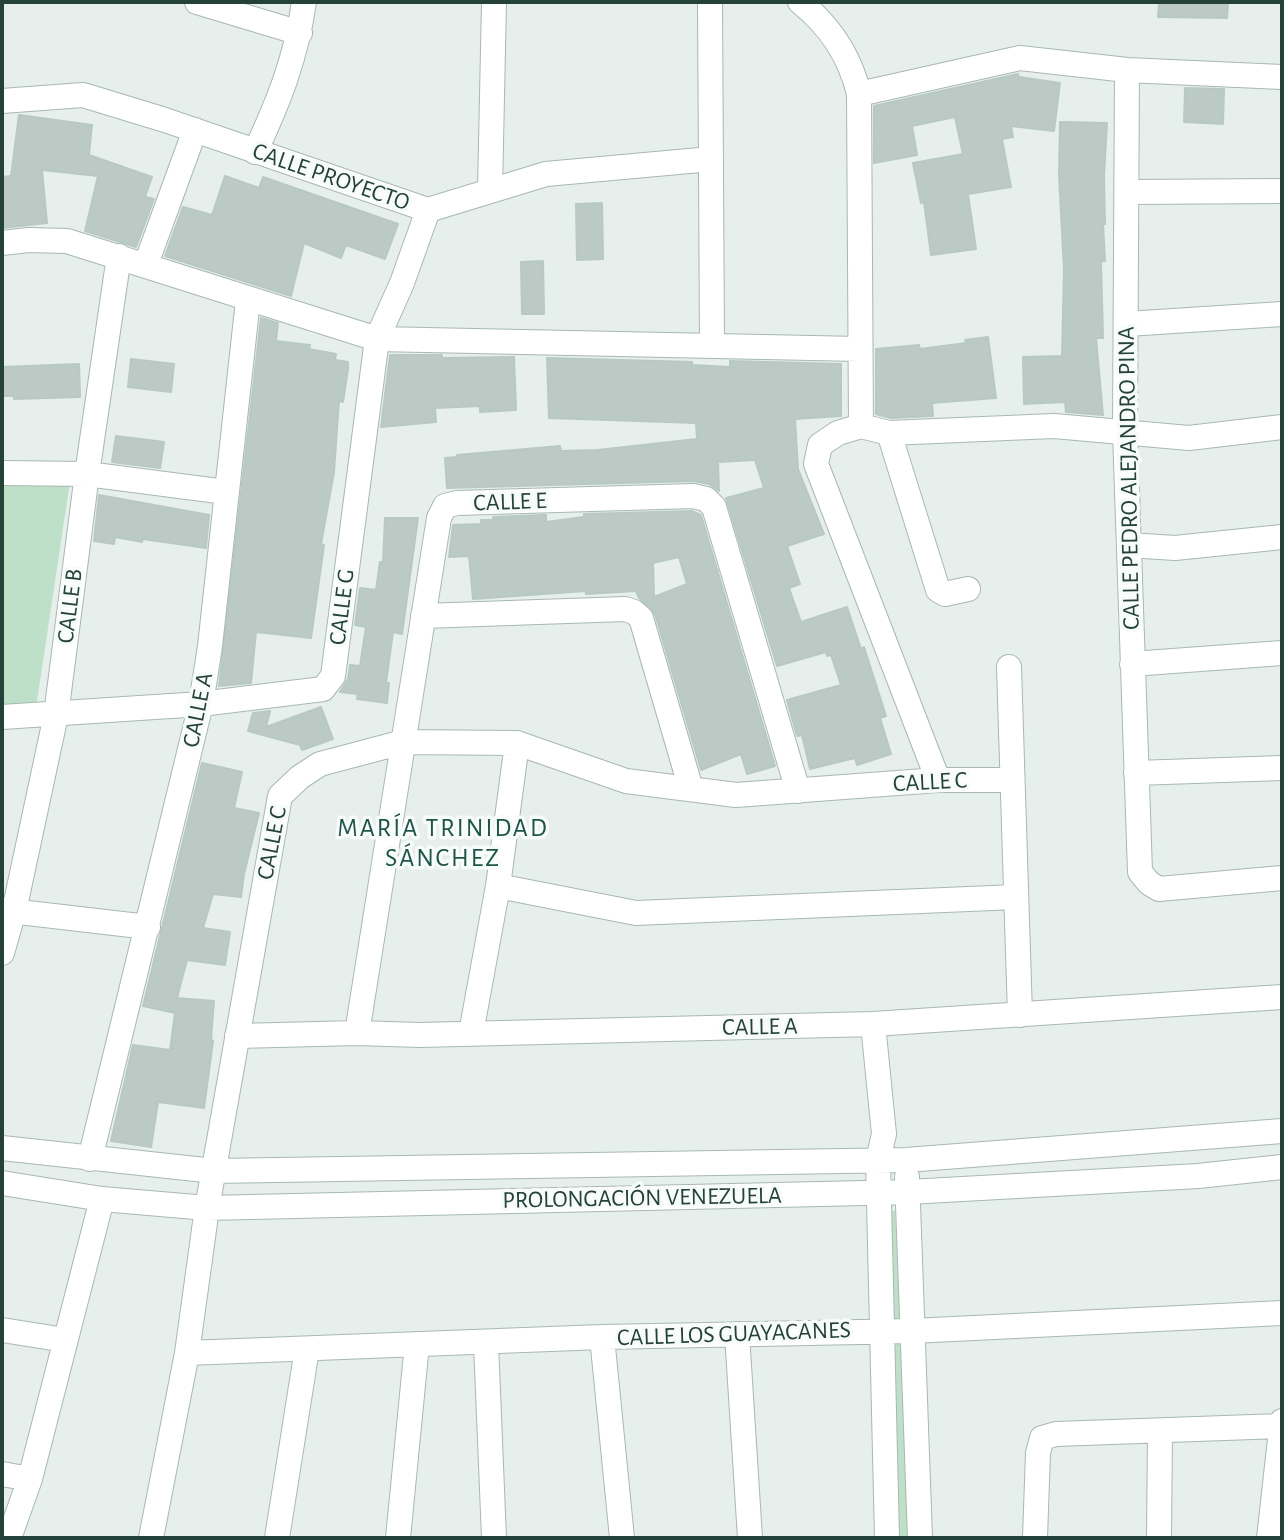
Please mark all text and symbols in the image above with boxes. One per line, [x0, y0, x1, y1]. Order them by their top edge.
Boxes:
street label: CALLE PROYECTO [249, 137, 413, 217]
street label: CALLE PEDRO ALEJANDRO PINA [1112, 326, 1146, 630]
street label: CALLE E [473, 486, 547, 518]
street label: CALLE B [51, 567, 89, 645]
street label: CALLE G [323, 567, 361, 647]
street label: CALLE A [177, 670, 219, 750]
street label: CALLE C [892, 766, 968, 798]
street label: CALLE C [251, 804, 293, 882]
district label: MARÍA TRINIDAD SÁNCHEZ [337, 812, 549, 874]
street label: CALLE A [722, 1012, 798, 1042]
street label: PROLONGACIÓN VENEZUELA [502, 1181, 782, 1215]
street label: CALLE LOS GUAYACANES [617, 1316, 851, 1352]

